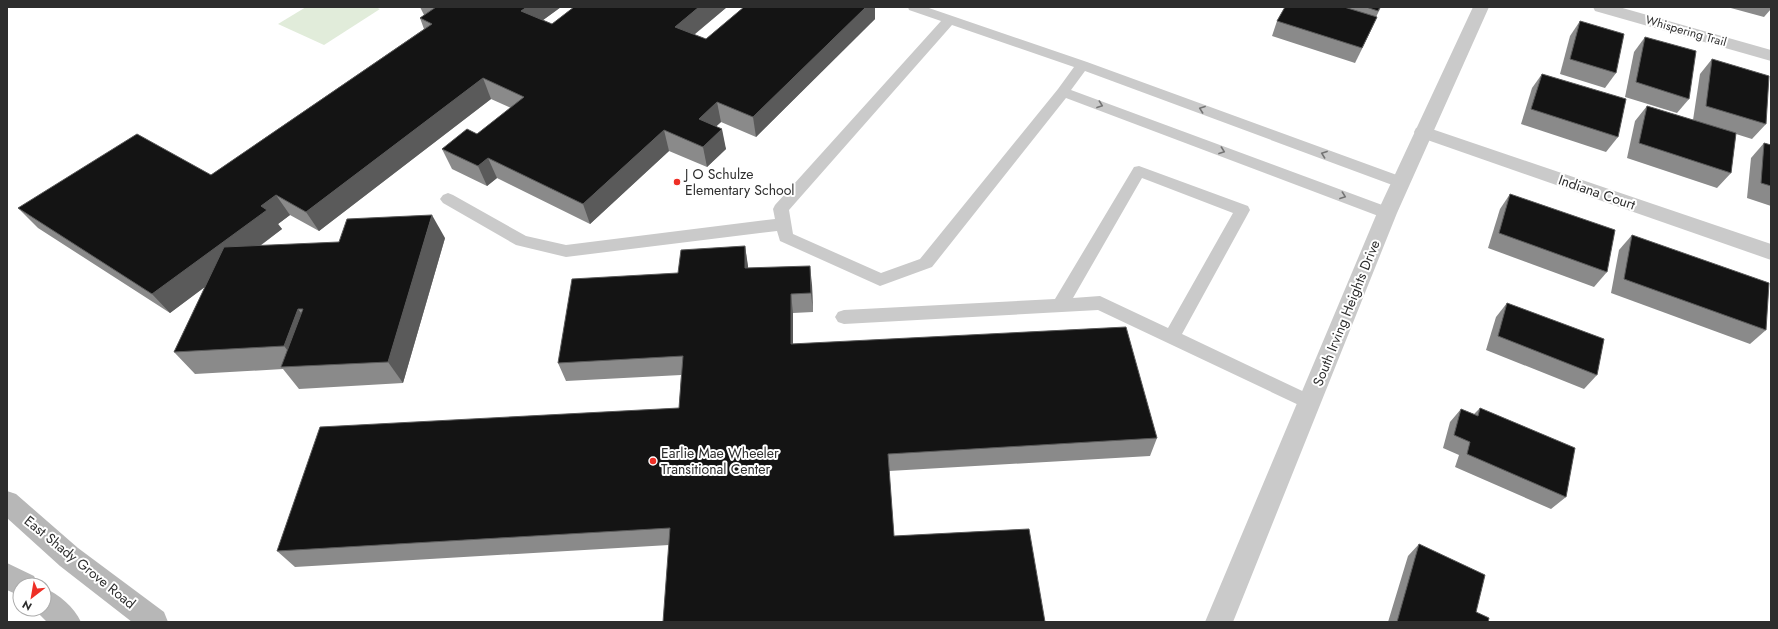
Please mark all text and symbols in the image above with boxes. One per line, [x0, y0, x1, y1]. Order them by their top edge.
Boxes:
street label: Whispering Trail [1643, 11, 1729, 51]
one-way arrow [1096, 101, 1103, 109]
one-way arrow [1199, 105, 1206, 114]
one-way arrow [1218, 146, 1225, 154]
one-way arrow [1321, 151, 1328, 159]
place label: J O Schulze Elementary School [683, 164, 795, 200]
street label: Indiana Court [1556, 169, 1639, 215]
marker: J O Schulze Elementary School [672, 177, 682, 187]
one-way arrow [1340, 192, 1347, 200]
street label: South Irving Heights Drive [1307, 237, 1385, 389]
place label: Earlie Mae Wheeler Transitional Center [661, 443, 779, 479]
marker: Earlie Mae Wheeler Transitional Center [648, 456, 658, 466]
street label: East Shady Grove Road [20, 511, 140, 613]
north arrow [12, 577, 52, 617]
text: N [19, 596, 35, 615]

